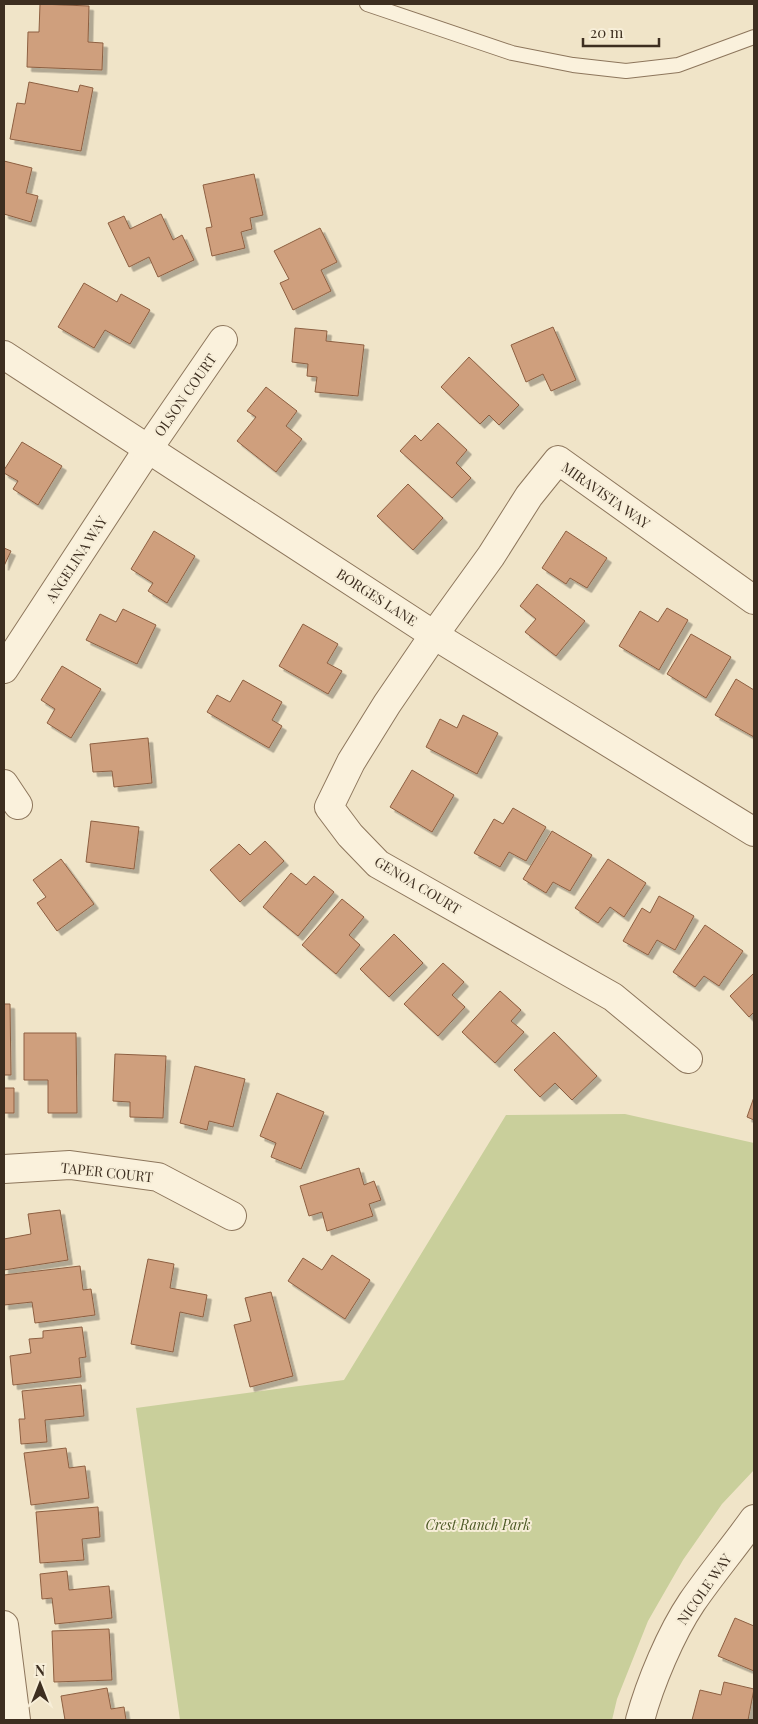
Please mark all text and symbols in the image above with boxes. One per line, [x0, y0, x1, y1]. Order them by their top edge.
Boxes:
scale bar [583, 15, 659, 47]
text: 20 m [590, 22, 624, 42]
street label: OLSON COURT [149, 350, 221, 440]
street label: MIRAVISTA WAY [558, 458, 654, 533]
street label: ANGELINA WAY [40, 511, 111, 607]
street label: BORGES LANE [333, 564, 421, 630]
street label: GENOA COURT [371, 852, 465, 918]
street label: TAPER COURT [60, 1158, 154, 1186]
park label: Crest Ranch Park [425, 1515, 531, 1534]
street label: NICOLE WAY [673, 1549, 736, 1628]
north arrow [15, 1659, 65, 1709]
text: N [35, 1661, 45, 1680]

